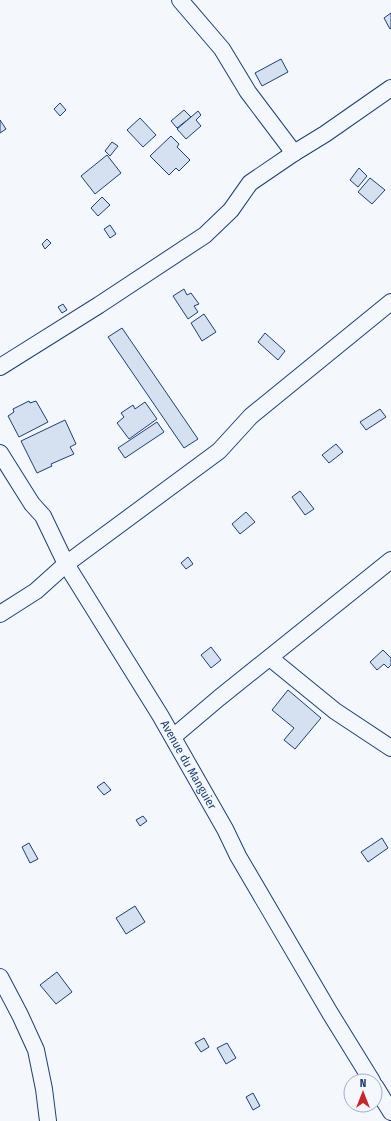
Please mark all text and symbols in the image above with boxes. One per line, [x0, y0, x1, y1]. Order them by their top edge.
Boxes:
street label: Avenue du Manguier [158, 718, 220, 813]
north arrow [343, 1073, 383, 1113]
text: N [360, 1077, 366, 1090]

